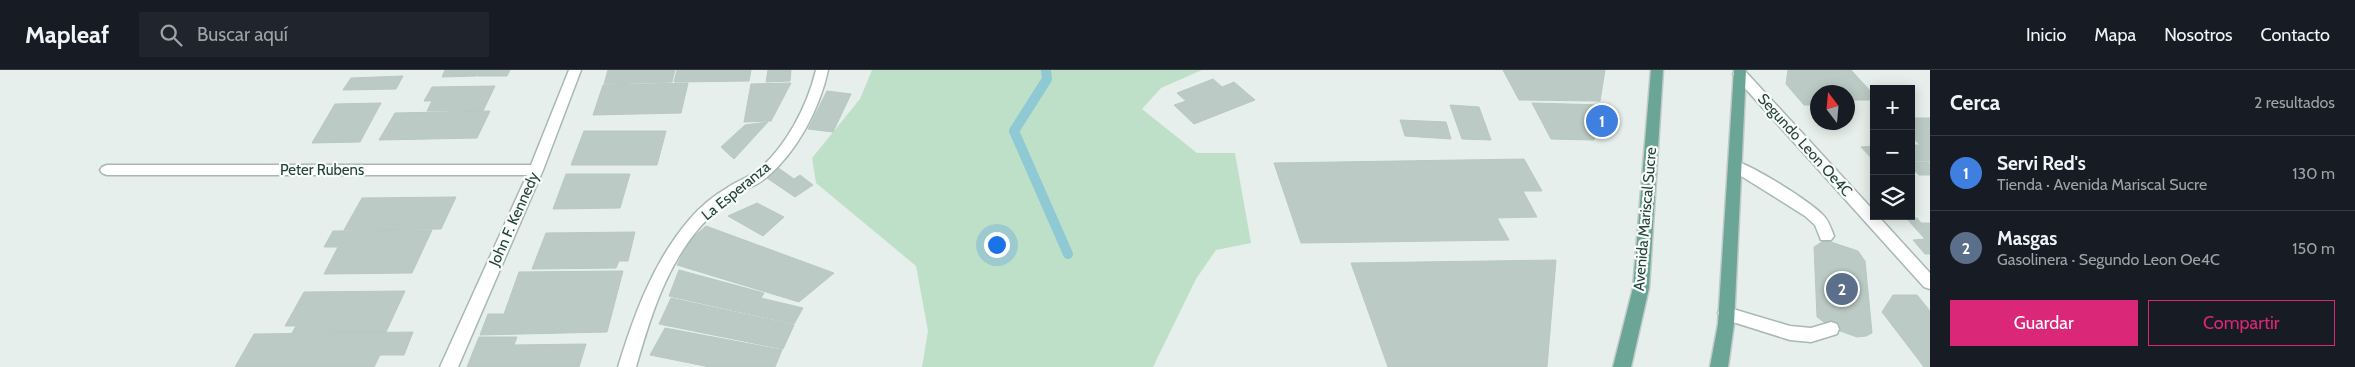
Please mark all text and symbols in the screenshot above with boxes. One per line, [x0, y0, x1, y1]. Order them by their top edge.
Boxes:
search box [139, 12, 489, 57]
text: Mapleaf [25, 20, 109, 49]
icon: search [157, 21, 185, 49]
text: Buscar aquí [197, 23, 288, 46]
text: Inicio [2026, 24, 2066, 46]
text: Mapa [2094, 24, 2136, 46]
text: Nosotros [2164, 24, 2233, 46]
text: Contacto [2261, 24, 2330, 46]
north arrow [1810, 85, 1855, 130]
map controls [1870, 85, 1915, 220]
button: + [1870, 85, 1915, 130]
street label: Segundo Leon Oe4C [1754, 90, 1856, 200]
text: Cerca [1950, 90, 2000, 115]
text: 2 resultados [2254, 93, 2335, 112]
pin: 1 [1586, 102, 1618, 140]
button: − [1870, 130, 1915, 175]
street label: Avenida Mariscal Sucre [1630, 146, 1660, 292]
text: Servi Red's [1997, 152, 2086, 175]
street label: La Esperanza [698, 157, 775, 224]
street label: Peter Rubens [280, 161, 364, 179]
text: 1 [1963, 164, 1969, 183]
text: 130 m [2292, 164, 2335, 183]
street label: John F. Kennedy [485, 169, 543, 270]
button: layers [1870, 175, 1915, 220]
text: Tienda · Avenida Mariscal Sucre [1997, 175, 2207, 194]
text: Masgas [1997, 227, 2057, 250]
your location [984, 232, 1010, 258]
text: 2 [1962, 239, 1970, 258]
text: 150 m [2292, 239, 2335, 258]
text: Gasolinera · Segundo Leon Oe4C [1997, 250, 2220, 269]
pin: 2 [1826, 270, 1858, 308]
button: Guardar [1950, 300, 2138, 346]
button: Compartir [2148, 300, 2335, 346]

